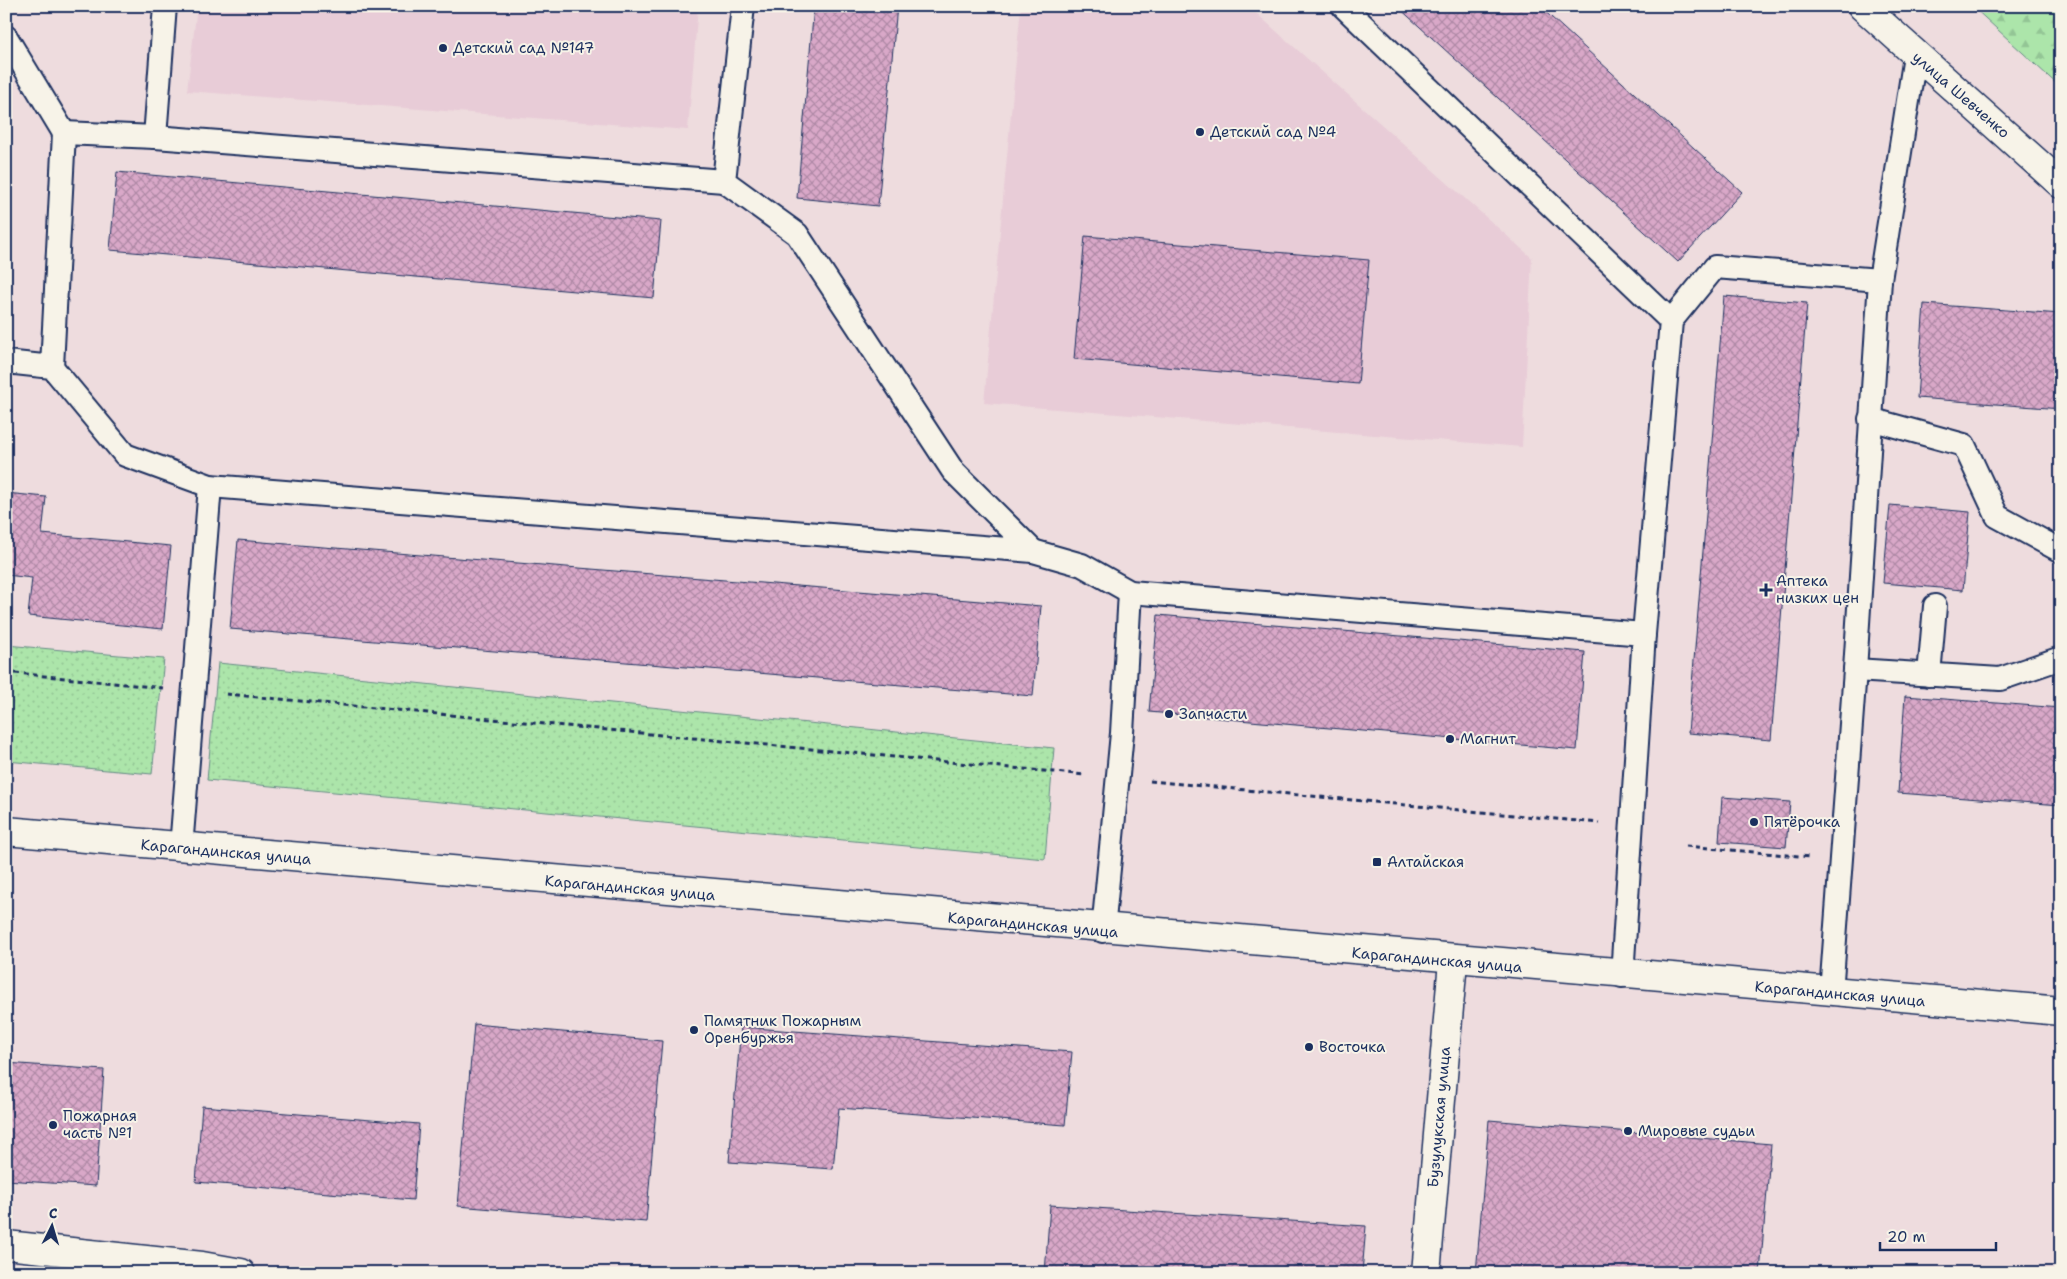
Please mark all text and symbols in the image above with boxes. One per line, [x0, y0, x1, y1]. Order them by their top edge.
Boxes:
place label: Детский сад №147 [453, 38, 594, 58]
marker: Детский сад №147 [437, 42, 449, 54]
street label: улица Шевченко [1908, 47, 2014, 143]
place label: Детский сад №4 [1210, 122, 1336, 142]
marker: Детский сад №4 [1194, 126, 1206, 138]
place label: Аптека низких цен [1776, 571, 1859, 608]
marker: Аптека низких цен [1760, 584, 1772, 596]
place label: Запчасти [1179, 704, 1248, 724]
marker: Запчасти [1163, 708, 1175, 720]
place label: Магнит [1460, 729, 1516, 749]
marker: Магнит [1444, 733, 1456, 745]
place label: Пятёрочка [1764, 812, 1841, 832]
marker: Пятёрочка [1748, 816, 1760, 828]
street label: Карагандинская улица [140, 835, 313, 869]
place label: Алтайская [1387, 852, 1464, 872]
marker: Алтайская [1371, 856, 1383, 868]
street label: Карагандинская улица [544, 871, 717, 905]
street label: Карагандинская улица [947, 908, 1120, 942]
street label: Карагандинская улица [1351, 943, 1524, 977]
street label: Карагандинская улица [1754, 977, 1927, 1011]
place label: Памятник Пожарным Оренбуржья [704, 1011, 861, 1048]
marker: Памятник Пожарным Оренбуржья [688, 1024, 700, 1036]
place label: Восточка [1319, 1037, 1386, 1057]
marker: Восточка [1303, 1041, 1315, 1053]
street label: Бузулукская улица [1423, 1045, 1455, 1188]
place label: Пожарная часть №1 [63, 1106, 137, 1143]
marker: Пожарная часть №1 [47, 1119, 59, 1131]
place label: Мировые судьи [1638, 1121, 1755, 1141]
marker: Мировые судьи [1622, 1125, 1634, 1137]
north arrow [28, 1202, 78, 1252]
text: С [48, 1204, 58, 1222]
scale bar [1880, 1219, 1996, 1251]
text: 20 m [1887, 1227, 1926, 1247]

